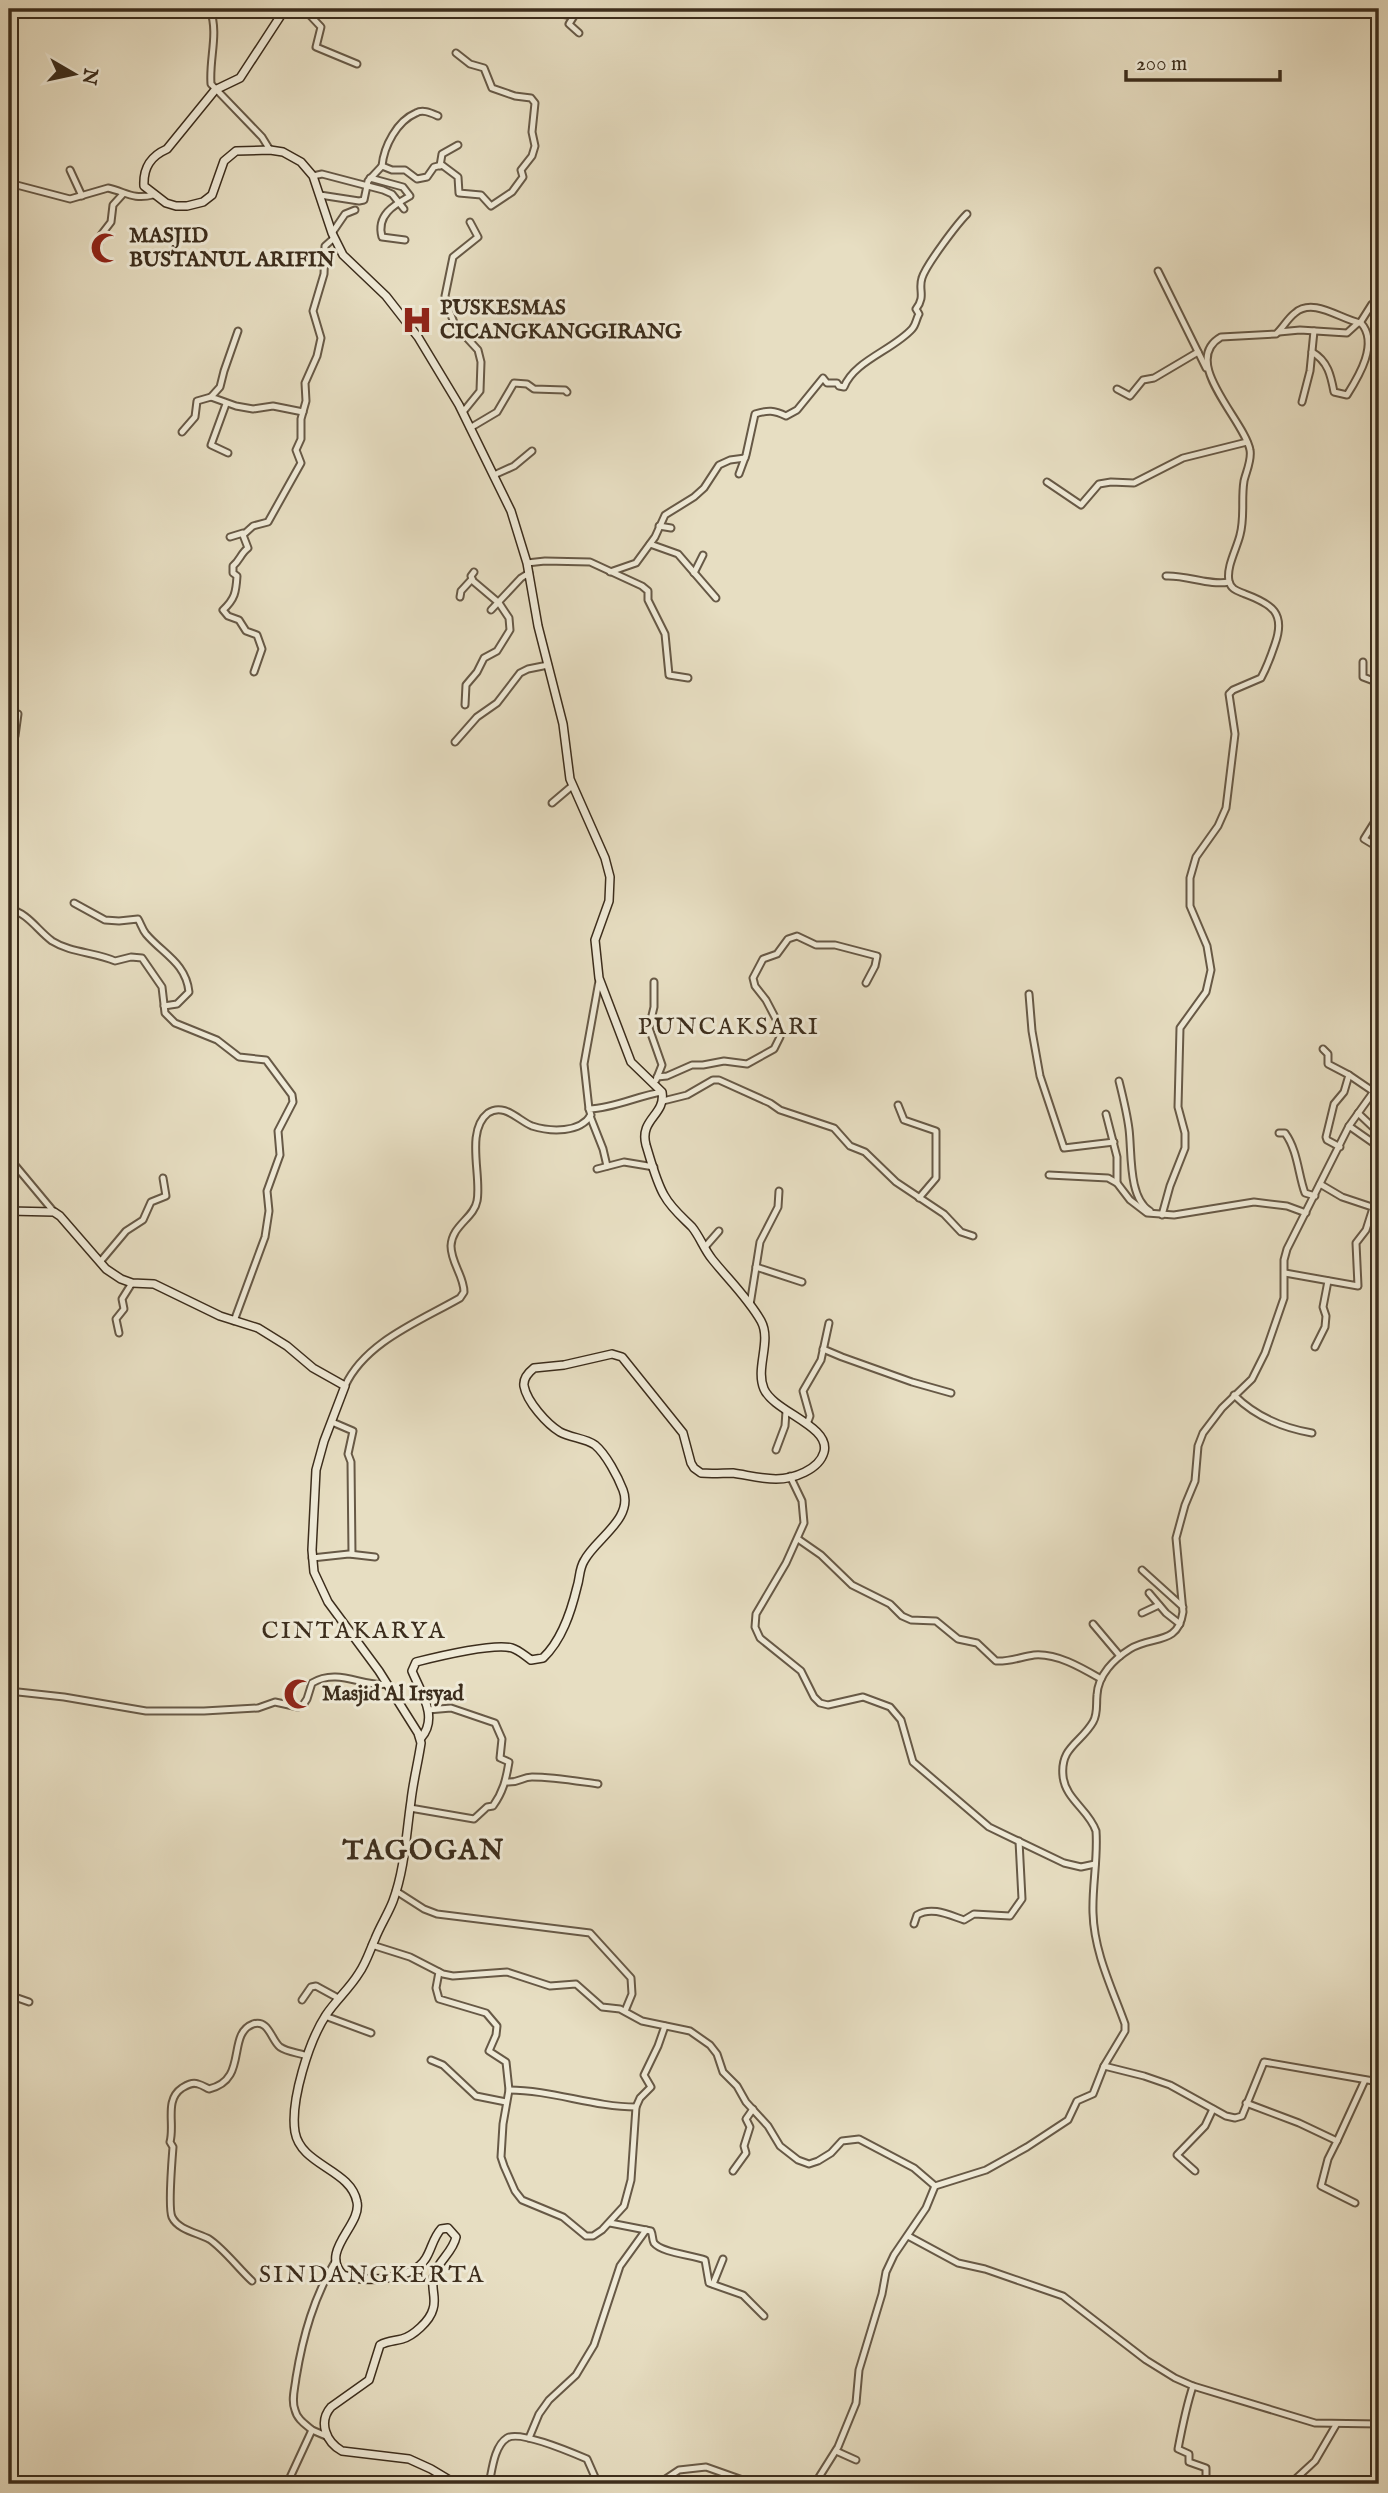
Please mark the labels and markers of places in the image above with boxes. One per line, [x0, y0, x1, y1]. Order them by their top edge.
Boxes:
place label: MASJID BUSTANUL ARIFIN [129, 223, 335, 274]
mosque icon: MASJID BUSTANUL ARIFIN [89, 231, 123, 265]
place label: PUSKESMAS CICANGKANGGIRANG [440, 295, 682, 346]
hospital icon: PUSKESMAS CICANGKANGGIRANG [400, 303, 434, 337]
mosque icon: Masjid Al Irsyad [282, 1677, 316, 1711]
place label: Masjid Al Irsyad [322, 1681, 464, 1708]

